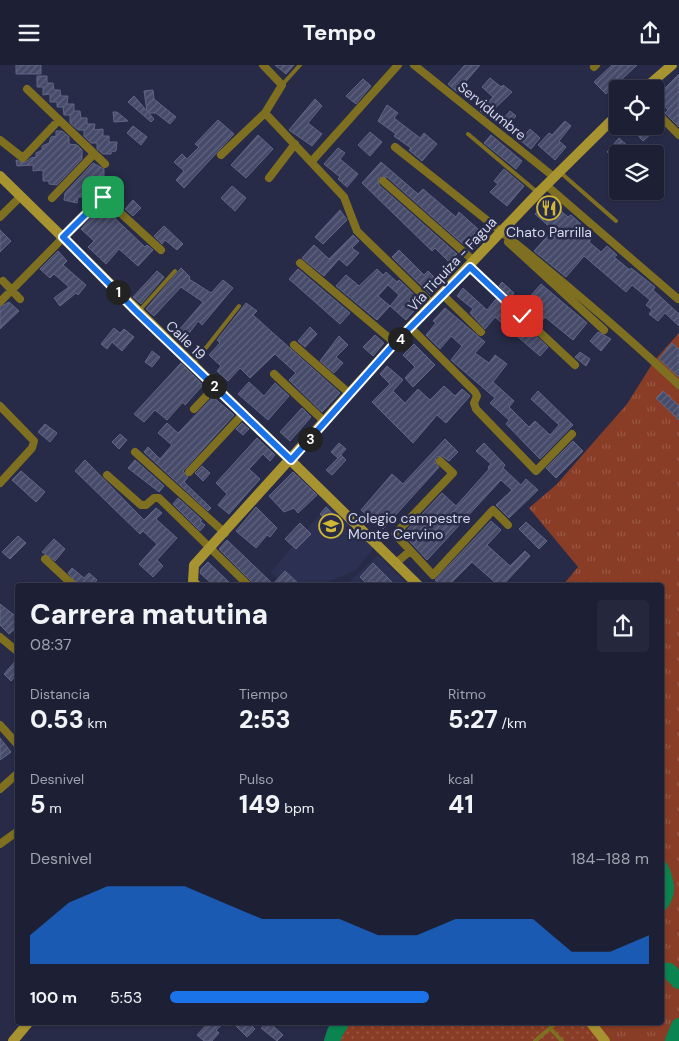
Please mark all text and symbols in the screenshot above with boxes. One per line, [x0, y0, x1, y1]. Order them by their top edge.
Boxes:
text: Tempo [303, 18, 376, 47]
icon: menu [15, 19, 43, 47]
icon: share [636, 19, 664, 47]
street label: Servidumbre [454, 78, 530, 144]
map controls [609, 80, 664, 200]
button: locate [609, 80, 664, 135]
button: layers [609, 145, 664, 200]
pin [82, 176, 124, 218]
icon: arrive [89, 183, 117, 211]
restaurant icon: Chato Parrilla [536, 195, 562, 221]
street label: Vía Tiquiza - Fagua [404, 213, 500, 315]
place label: Chato Parrilla [506, 223, 592, 241]
pin: 1 [106, 279, 130, 305]
text: 1 [116, 283, 121, 301]
pin [501, 295, 543, 337]
icon: check [508, 302, 536, 330]
street label: Calle 19 [162, 317, 210, 364]
pin: 4 [388, 327, 412, 351]
text: 4 [396, 330, 405, 348]
pin: 2 [202, 373, 226, 399]
text: 2 [210, 377, 219, 395]
pin: 3 [298, 427, 322, 451]
text: 3 [306, 430, 315, 448]
place label: Colegio campestre Monte Cervino [348, 509, 471, 543]
school or university icon: Colegio campestre Monte Cervino [318, 513, 344, 539]
text: Carrera matutina [30, 596, 268, 633]
button: share [597, 600, 649, 652]
text: 08:37 [30, 634, 72, 655]
text: Distancia [30, 685, 90, 703]
text: Tiempo [239, 685, 288, 703]
text: Ritmo [448, 685, 486, 703]
text: 0.53 [30, 703, 84, 736]
text: 2:53 [239, 703, 291, 736]
text: 5:27 [448, 703, 498, 736]
text: km [84, 714, 107, 732]
text: /km [498, 714, 527, 732]
text: Desnivel [30, 770, 84, 788]
text: Pulso [239, 770, 274, 788]
text: kcal [448, 770, 473, 788]
text: 5 [30, 788, 46, 821]
text: 149 [239, 788, 280, 821]
text: 41 [448, 788, 474, 821]
text: m [46, 799, 62, 817]
text: bpm [280, 799, 314, 817]
text: Desnivel [30, 848, 92, 869]
text: 184–188 m [571, 848, 649, 869]
text: 100 m [30, 987, 77, 1008]
text: 5:53 [110, 987, 142, 1008]

